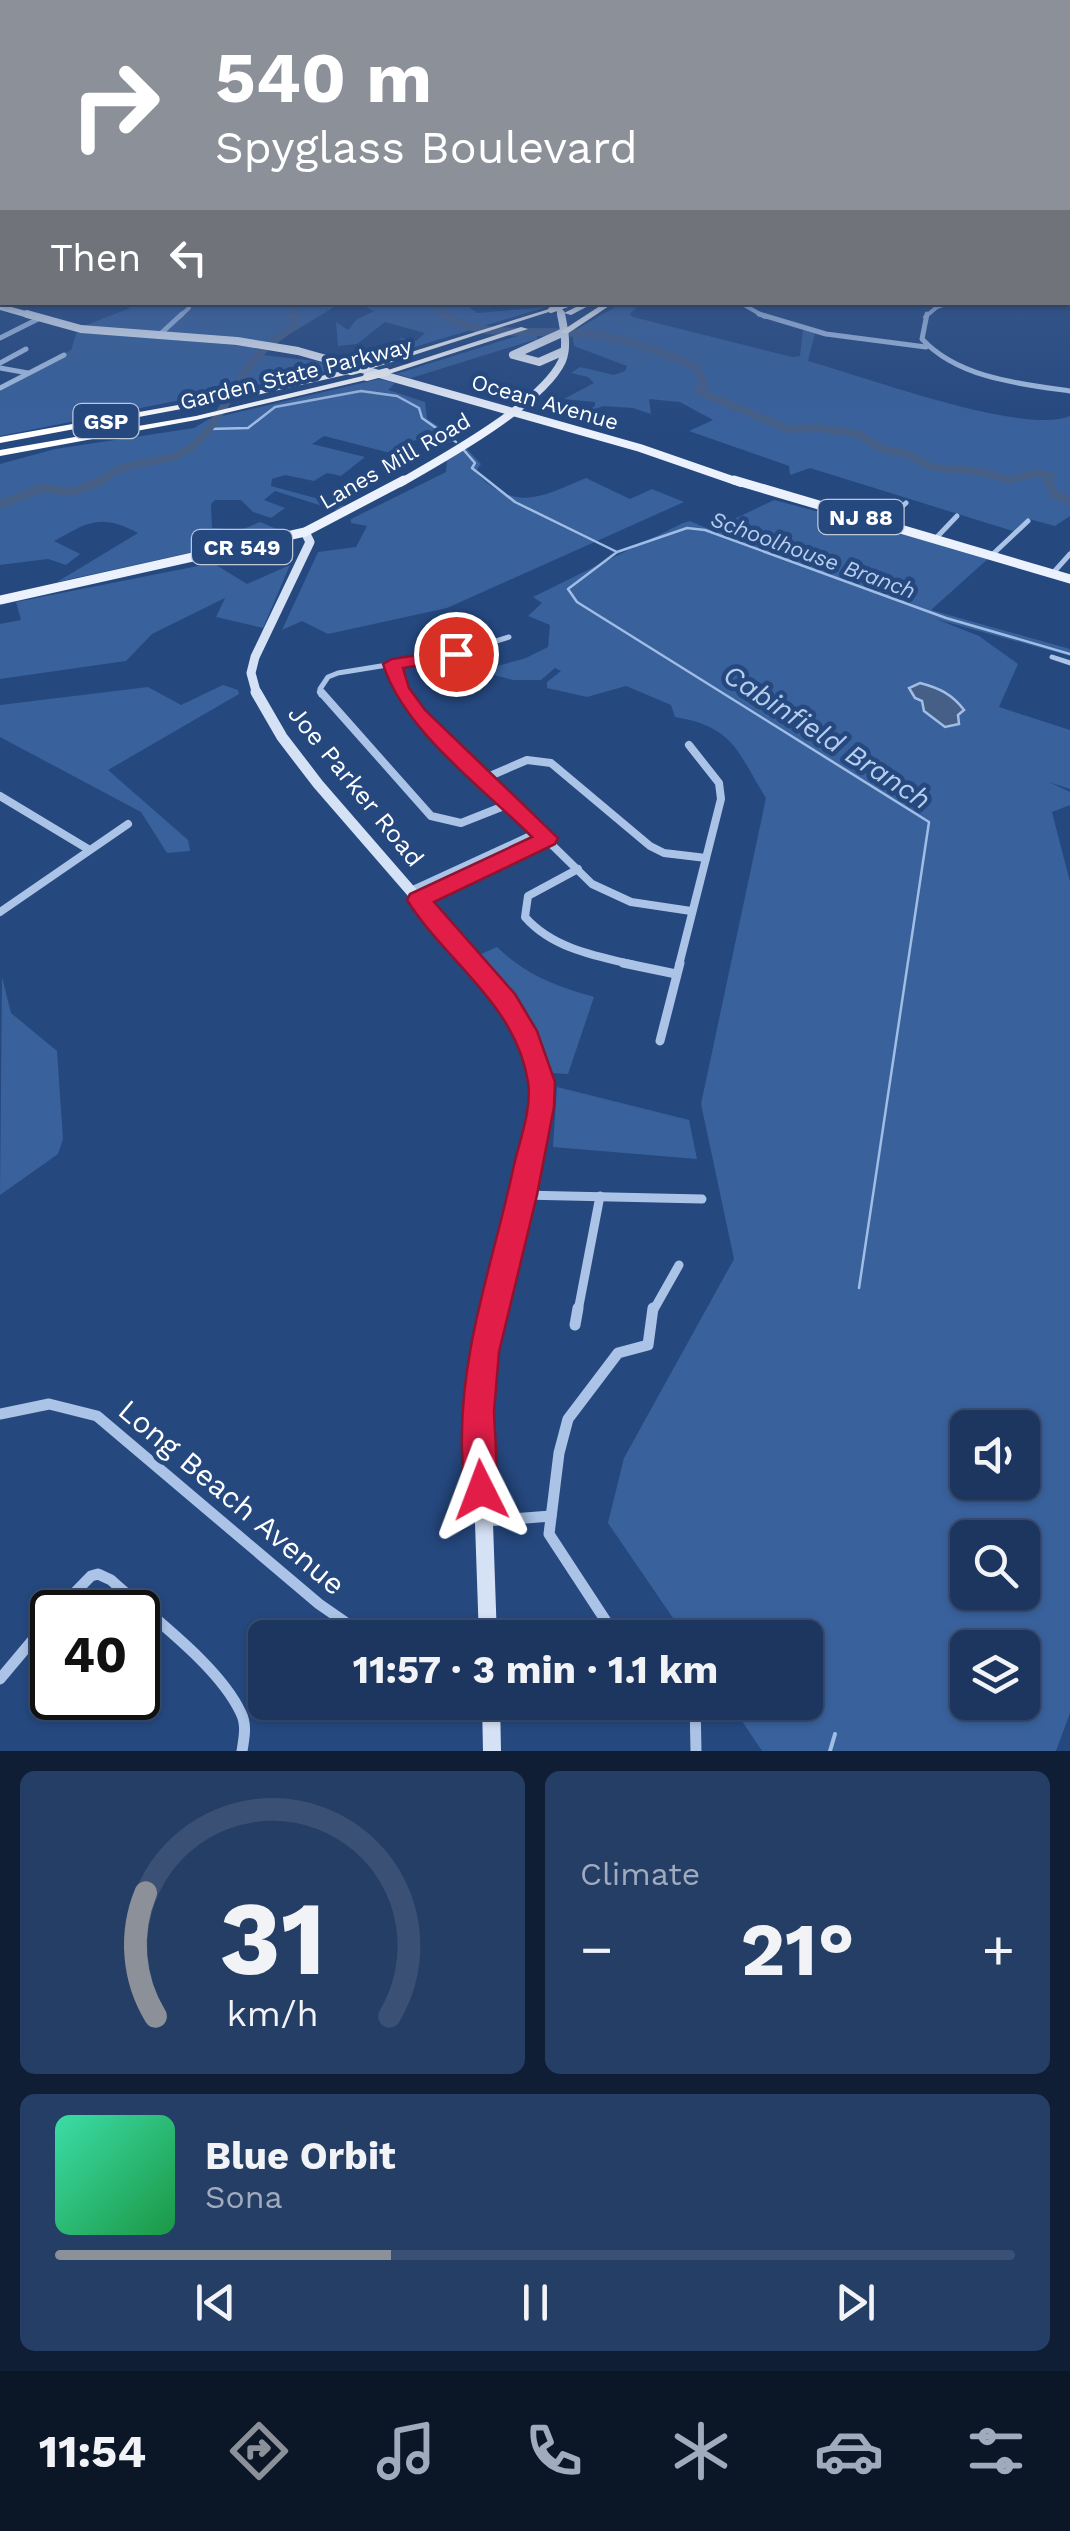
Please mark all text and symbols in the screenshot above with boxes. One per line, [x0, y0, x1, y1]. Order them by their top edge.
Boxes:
text: 540 m [215, 37, 432, 119]
icon: right [50, 40, 180, 170]
text: Spyglass Boulevard [215, 121, 638, 174]
icon: left [161, 230, 216, 285]
text: Then [50, 236, 141, 280]
street label: Garden State Parkway [178, 333, 415, 415]
street label: Ocean Avenue [469, 369, 621, 435]
road number: GSP [74, 404, 138, 438]
street label: Lanes Mill Road [315, 408, 475, 514]
road number: NJ 88 [818, 500, 904, 534]
water label: Schoolhouse Branch [707, 506, 919, 604]
road number: CR 549 [192, 530, 292, 564]
pin [414, 612, 499, 697]
icon: arrive [429, 627, 484, 682]
water label: Cabinfield Branch [717, 658, 937, 816]
street label: Joe Parker Road [282, 700, 430, 872]
street label: Long Beach Avenue [112, 1392, 352, 1602]
map controls [950, 1410, 1040, 1720]
button: sound [950, 1410, 1040, 1500]
position arrow [429, 1438, 533, 1542]
button: search [950, 1520, 1040, 1610]
speed limit sign: 40 [30, 1590, 160, 1720]
button: layers [950, 1630, 1040, 1720]
text: 11:57 · 3 min · 1.1 km [353, 1648, 718, 1692]
text: Climate [580, 1855, 700, 1893]
text: 31 [219, 1877, 326, 1999]
text: 21° [740, 1905, 855, 1993]
text: − [580, 1917, 613, 1981]
text: + [982, 1917, 1015, 1981]
text: km/h [226, 1993, 319, 2035]
text: Blue Orbit [205, 2134, 396, 2178]
text: Sona [205, 2178, 283, 2216]
icon: previous [188, 2275, 243, 2330]
icon: pause [508, 2275, 563, 2330]
icon: next [828, 2275, 883, 2330]
icon: directions [224, 2416, 294, 2486]
icon: music [371, 2416, 441, 2486]
icon: phone [519, 2416, 589, 2486]
icon: climate [666, 2416, 736, 2486]
icon: car [814, 2416, 884, 2486]
icon: filters [961, 2416, 1031, 2486]
text: 11:54 [39, 2425, 146, 2478]

